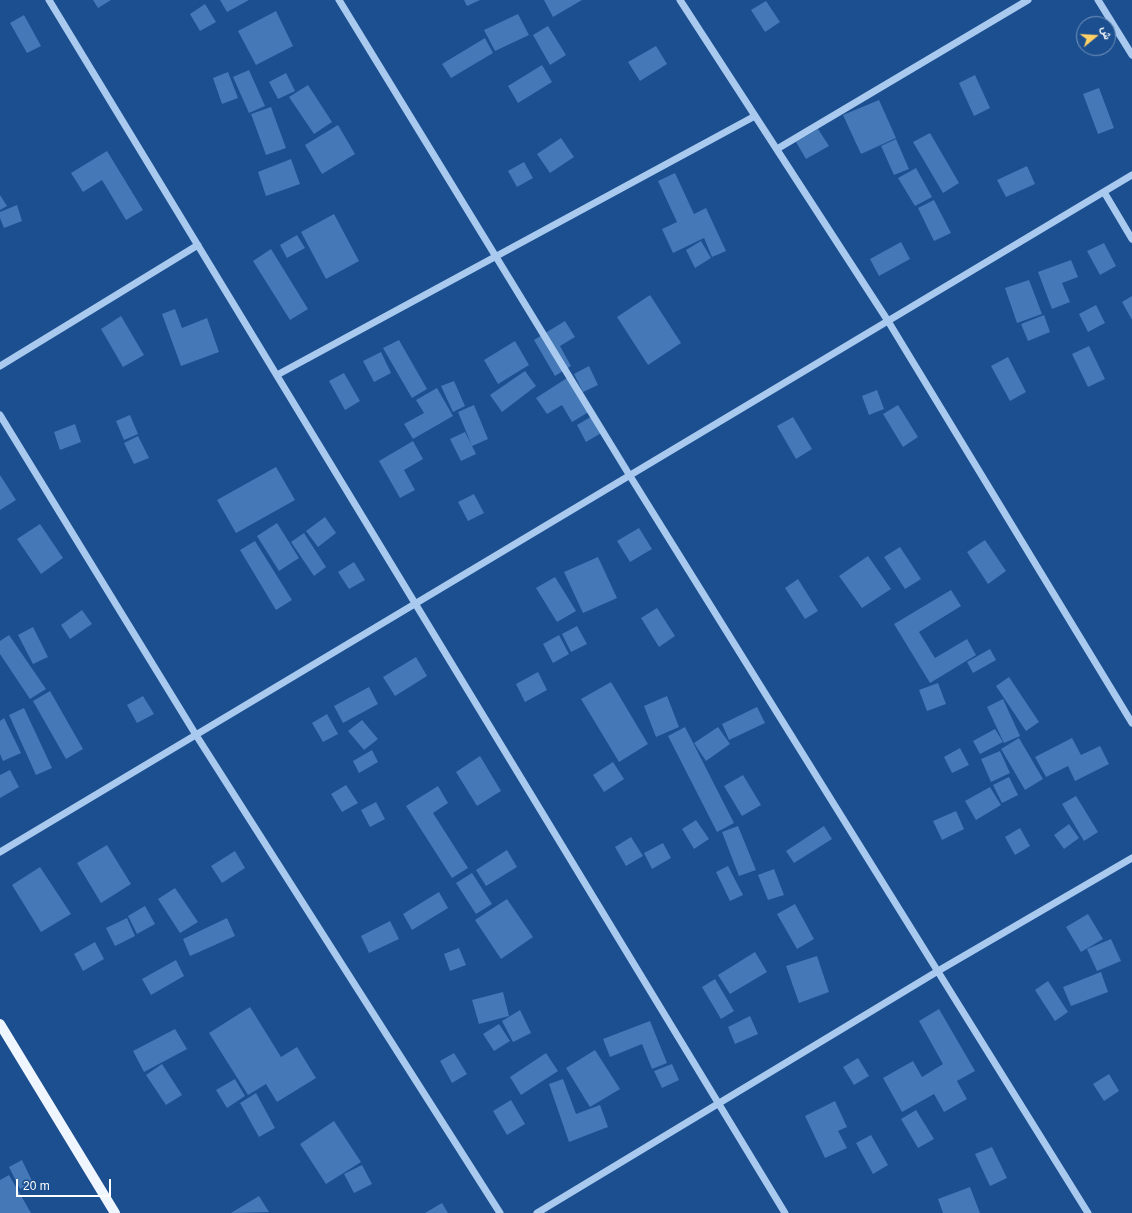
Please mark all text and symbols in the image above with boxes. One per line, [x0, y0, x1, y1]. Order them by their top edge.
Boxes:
north arrow [1076, 16, 1116, 56]
text: ش [1099, 24, 1114, 41]
scale bar [18, 1171, 113, 1197]
text: 20 m [23, 1179, 50, 1193]

